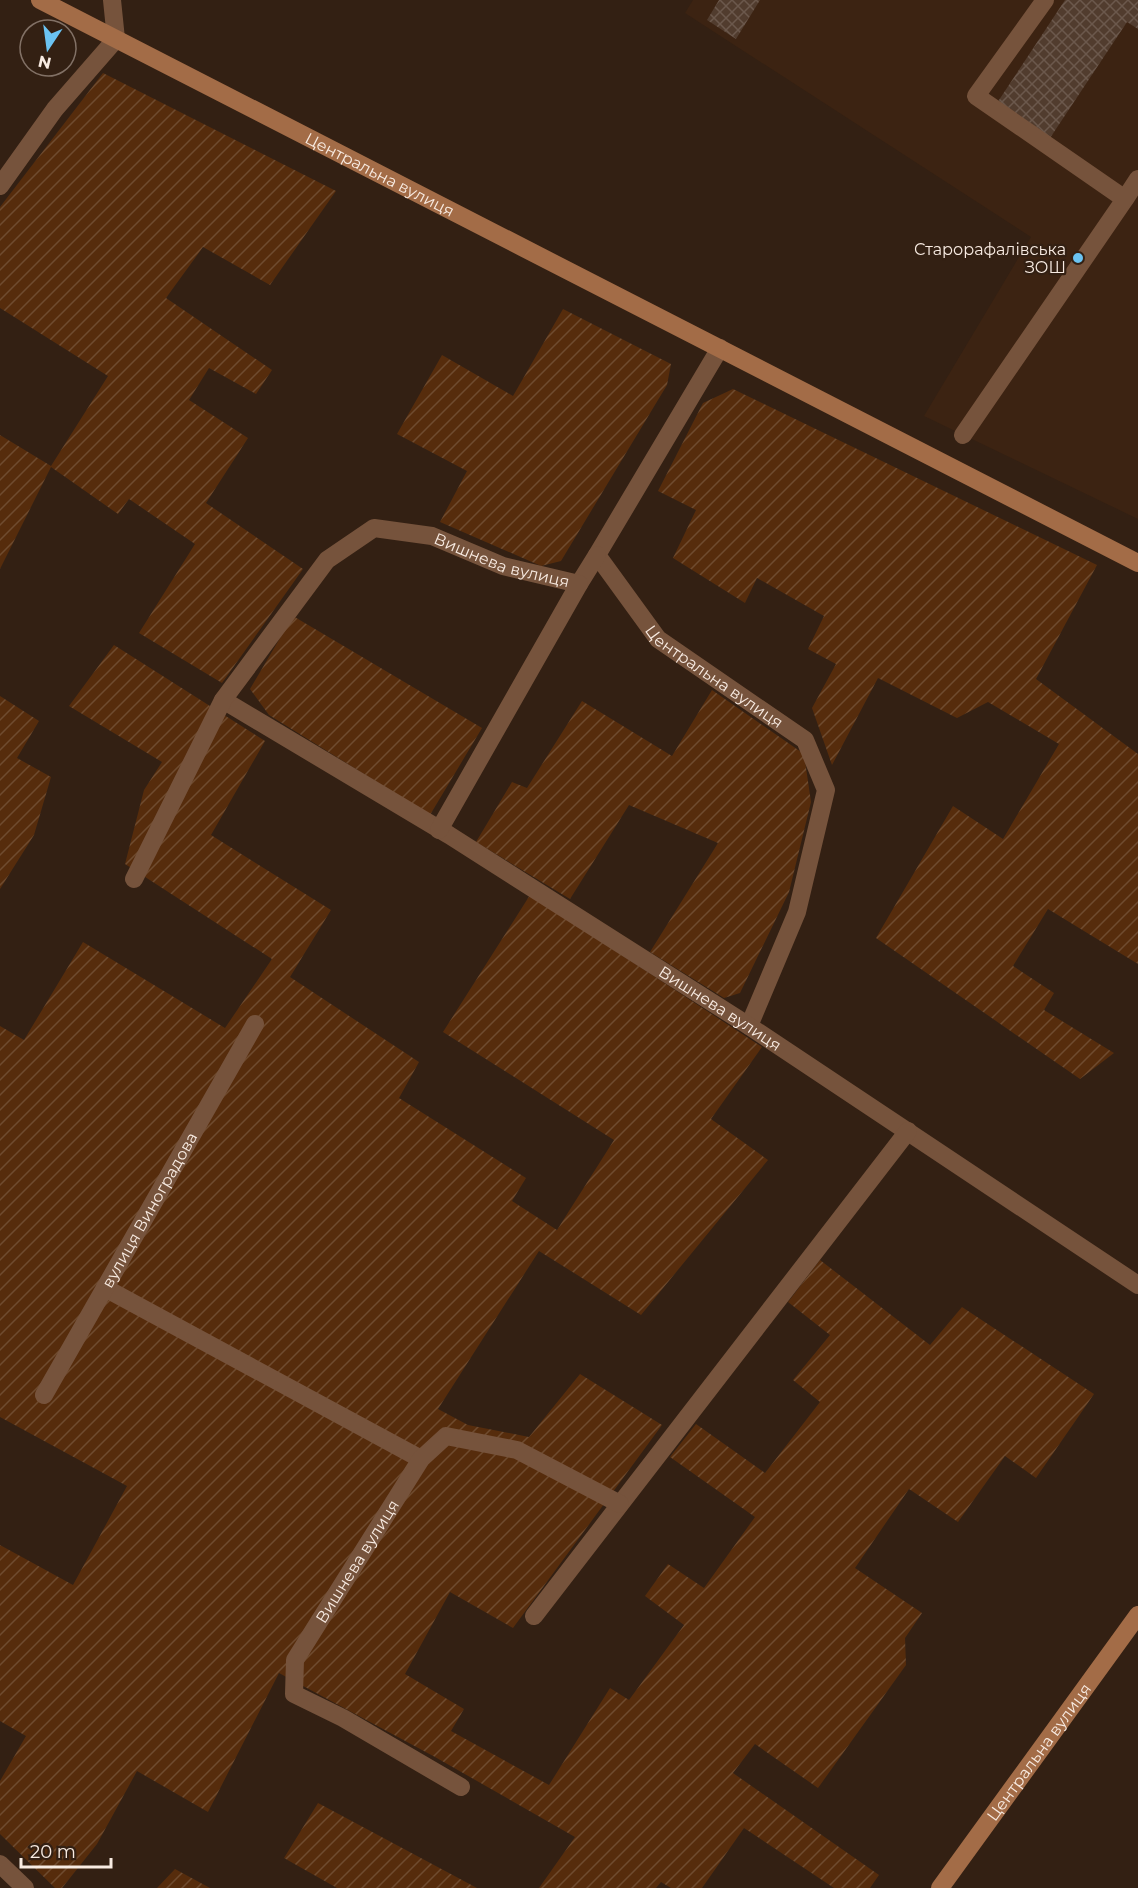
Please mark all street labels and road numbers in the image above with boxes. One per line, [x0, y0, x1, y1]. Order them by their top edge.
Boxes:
street label: Центральна вулиця [302, 129, 457, 221]
street label: Вишнева вулиця [431, 529, 571, 591]
street label: Центральна вулиця [641, 621, 787, 732]
street label: Вишнева вулиця [655, 962, 785, 1055]
street label: вулиця Виноградова [98, 1129, 201, 1291]
street label: Вишнева вулиця [312, 1496, 403, 1627]
street label: Центральна вулиця [983, 1680, 1095, 1825]

